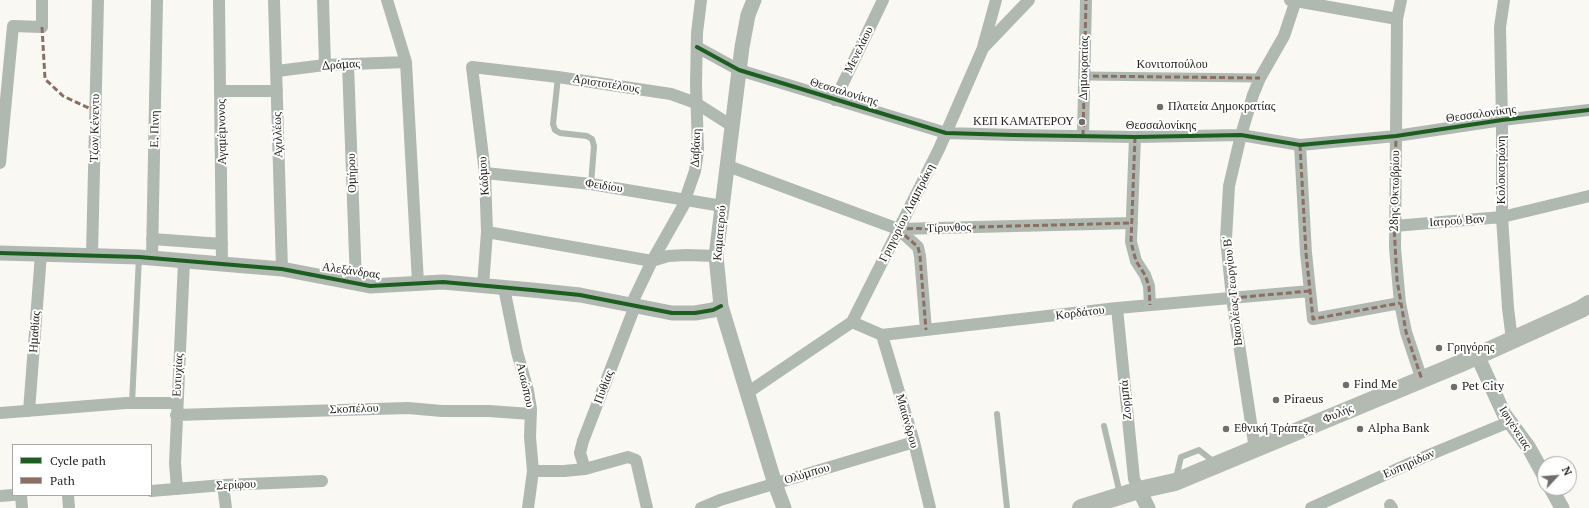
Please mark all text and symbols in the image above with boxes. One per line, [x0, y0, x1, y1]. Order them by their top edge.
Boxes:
street label: Μενελάου [842, 24, 876, 76]
street label: Δημοκρατίας [1076, 36, 1092, 100]
street label: Δράμας [322, 56, 360, 74]
street label: Κονιτοπούλου [1136, 58, 1208, 72]
street label: Αριστοτέλους [572, 72, 640, 96]
street label: Θεσσαλονίκης [808, 75, 880, 109]
street label: Τζων Κένεντυ [87, 94, 103, 162]
street label: Αγαμέμνονος [214, 99, 230, 165]
place label: Πλατεία Δημοκρατίας [1168, 100, 1275, 114]
marker: Πλατεία Δημοκρατίας [1155, 102, 1165, 112]
street label: Θεσσαλονίκης [1445, 102, 1517, 126]
street label: Ε. Πινη [147, 110, 163, 148]
street label: Αχιλλέως [270, 112, 286, 158]
place label: ΚΕΠ ΚΑΜΑΤΕΡΟΥ [973, 115, 1074, 129]
marker: ΚΕΠ ΚΑΜΑΤΕΡΟΥ [1077, 117, 1087, 127]
street label: Θεσσαλονίκης [1126, 119, 1196, 133]
street label: Δαβάκη [688, 128, 704, 168]
street label: Κολοκοτρώνη [1495, 136, 1509, 204]
street label: 28ης Οκτωβρίου [1387, 150, 1403, 232]
street label: Ομήρου [344, 153, 360, 193]
street label: Κάδμου [475, 156, 493, 196]
street label: Γρηγορίου Λαμπράκη [876, 161, 938, 265]
street label: Φειδίου [584, 176, 624, 196]
street label: Καματερού [710, 205, 730, 261]
street label: Ιατρού Βαν [1429, 212, 1485, 230]
street label: Τίρυνθος [927, 220, 971, 236]
street label: Βασιλέως Γεωργίου Β' [1220, 235, 1246, 347]
street label: Αλεξάνδρας [321, 260, 381, 282]
street label: Κορδάτου [1055, 303, 1105, 323]
street label: Ημαθίας [26, 311, 44, 353]
place label: Γρηγόρης [1447, 341, 1495, 355]
marker: Γρηγόρης [1434, 343, 1444, 353]
street label: Ευτυχίας [170, 353, 186, 397]
street label: Αισώπου [513, 361, 537, 409]
street label: Πυθίας [591, 368, 617, 406]
place label: Find Me [1354, 378, 1397, 392]
street label: Ζορμπά [1117, 380, 1135, 420]
marker: Find Me [1341, 380, 1351, 390]
place label: Pet City [1462, 380, 1504, 394]
marker: Pet City [1449, 382, 1459, 392]
street label: Μαιάνδρου [892, 392, 922, 450]
place label: Piraeus [1284, 393, 1324, 407]
marker: Piraeus [1271, 395, 1281, 405]
street label: Σκοπέλου [329, 401, 379, 417]
street label: Φυλής [1321, 401, 1355, 427]
street label: Ιφιγένειας [1496, 403, 1534, 453]
place label: Εθνική Τράπεζα [1234, 422, 1314, 436]
place label: Alpha Bank [1368, 422, 1429, 436]
marker: Εθνική Τράπεζα [1221, 424, 1231, 434]
marker: Alpha Bank [1355, 424, 1365, 434]
legend [12, 444, 152, 496]
street label: Ευπηρίδων [1381, 446, 1437, 482]
text: Cycle path [50, 453, 106, 468]
north arrow [1537, 456, 1577, 496]
street label: Ολύμπου [783, 460, 831, 488]
text: N [1559, 464, 1575, 478]
text: Path [50, 473, 75, 488]
street label: Σερίφου [216, 477, 256, 493]

